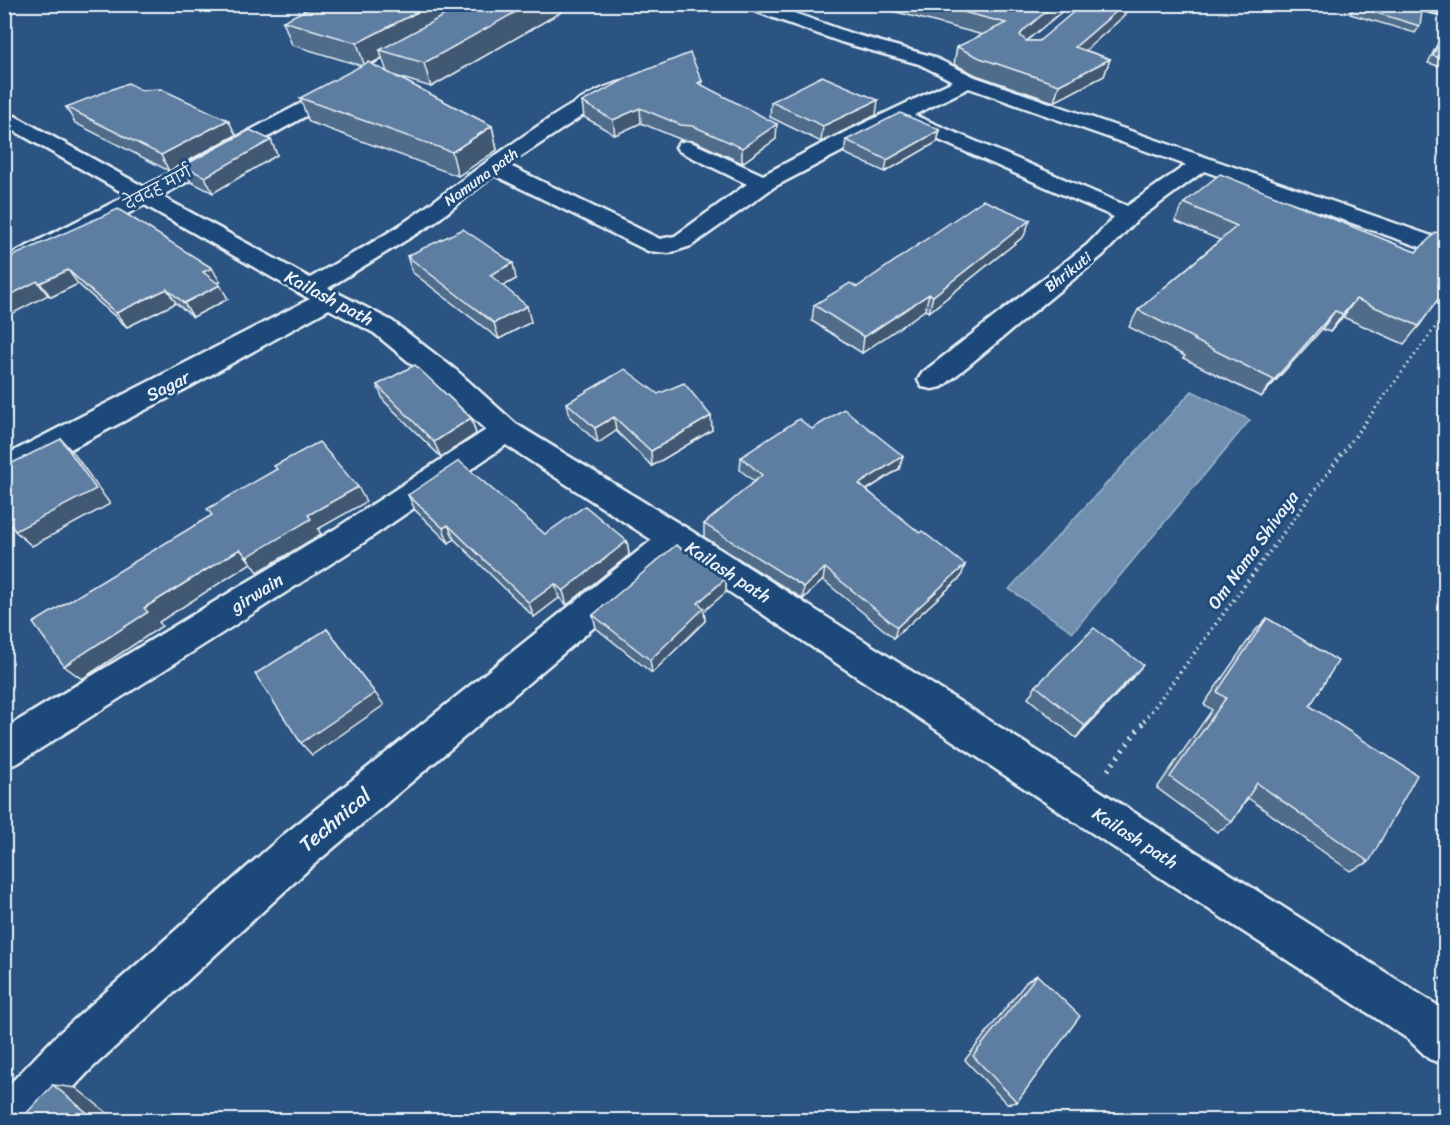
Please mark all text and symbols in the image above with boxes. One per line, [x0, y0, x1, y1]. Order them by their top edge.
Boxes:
street label: Namuna path [438, 141, 524, 213]
street label: देवदह मार्ग [118, 158, 197, 217]
street label: Bhrikuti [1039, 245, 1098, 299]
street label: Kailash path [279, 261, 379, 335]
street label: Sagar [140, 361, 197, 411]
street label: Om Nama Shivaya [1199, 483, 1308, 616]
street label: Kailash path [678, 532, 778, 612]
street label: girwain [222, 564, 290, 623]
street label: Technical [290, 777, 381, 862]
street label: Kailash path [1085, 798, 1185, 878]

